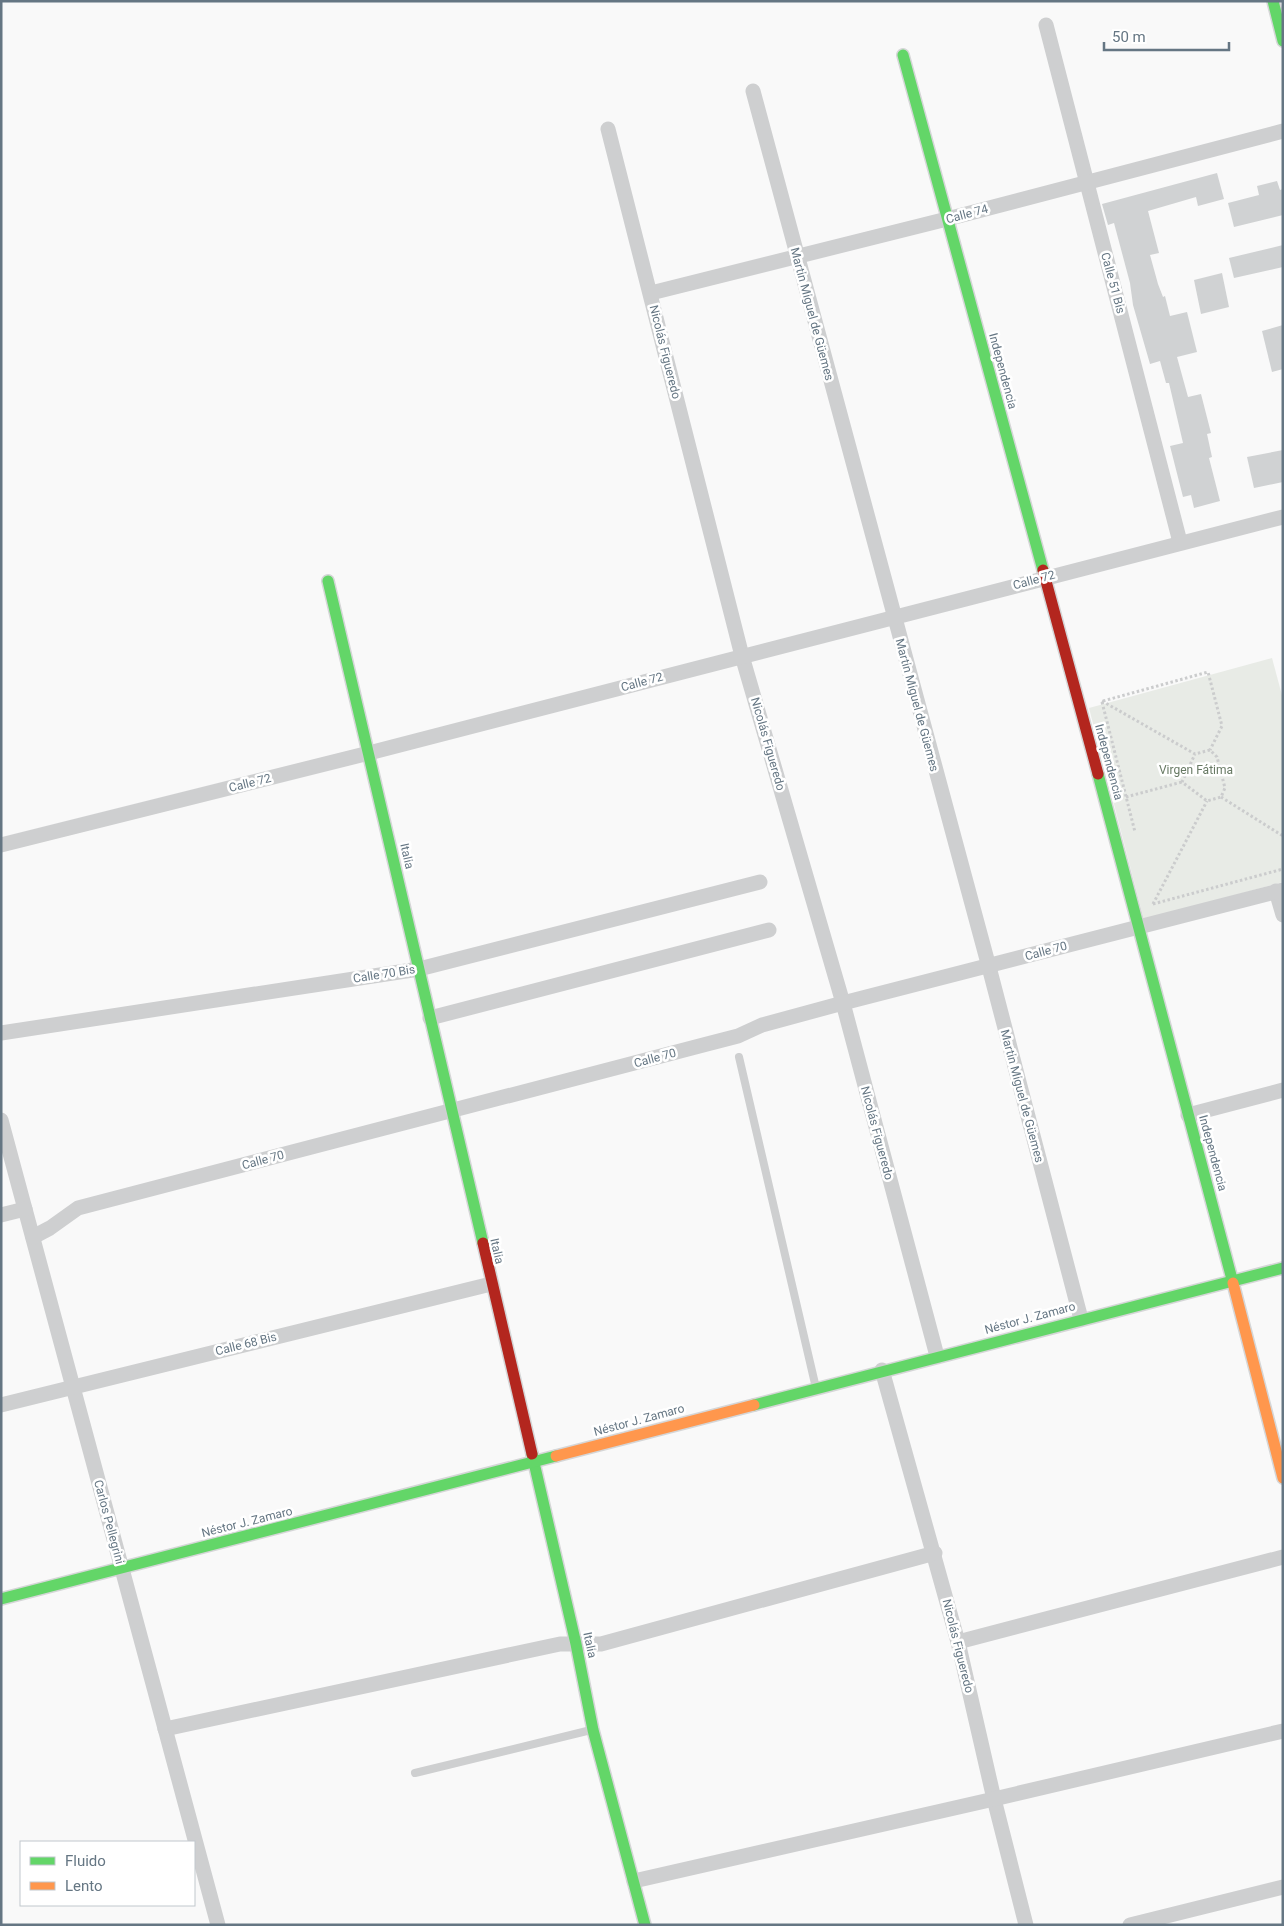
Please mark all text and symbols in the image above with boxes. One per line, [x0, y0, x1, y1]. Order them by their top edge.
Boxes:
scale bar [1104, 20, 1229, 52]
text: 50 m [1112, 28, 1146, 46]
street label: Calle 74 [944, 202, 990, 226]
street label: Martin Miguel de Güemes [787, 246, 837, 382]
street label: Calle 51 Bis [1098, 251, 1128, 315]
street label: Nicolás Figueredo [647, 304, 683, 401]
street label: Independencia [986, 331, 1020, 411]
street label: Calle 72 [1011, 568, 1057, 592]
street label: Martin Miguel de Güemes [892, 637, 942, 773]
street label: Calle 72 [619, 670, 665, 694]
street label: Nicolás Figueredo [748, 696, 788, 792]
street label: Independencia [1092, 722, 1126, 802]
park label: Virgen Fátima [1159, 763, 1233, 777]
street label: Calle 72 [227, 771, 273, 795]
street label: Italia [397, 842, 417, 870]
street label: Calle 70 [1023, 939, 1069, 963]
street label: Calle 70 Bis [352, 962, 416, 986]
street label: Martin Miguel de Güemes [997, 1028, 1047, 1164]
street label: Calle 70 [632, 1046, 678, 1070]
street label: Nicolás Figueredo [858, 1085, 896, 1182]
street label: Independencia [1196, 1113, 1230, 1193]
street label: Calle 70 [240, 1148, 286, 1172]
street label: Italia [487, 1237, 507, 1265]
street label: Néstor J. Zamaro [983, 1299, 1077, 1337]
street label: Calle 68 Bis [214, 1330, 278, 1358]
street label: Néstor J. Zamaro [592, 1401, 686, 1439]
street label: Carlos Pellegrini [91, 1478, 127, 1566]
street label: Néstor J. Zamaro [200, 1504, 294, 1540]
street label: Nicolás Figueredo [940, 1598, 976, 1695]
street label: Italia [580, 1631, 600, 1659]
legend [20, 1841, 195, 1906]
text: Fluido [65, 1852, 106, 1870]
text: Lento [65, 1877, 103, 1895]

